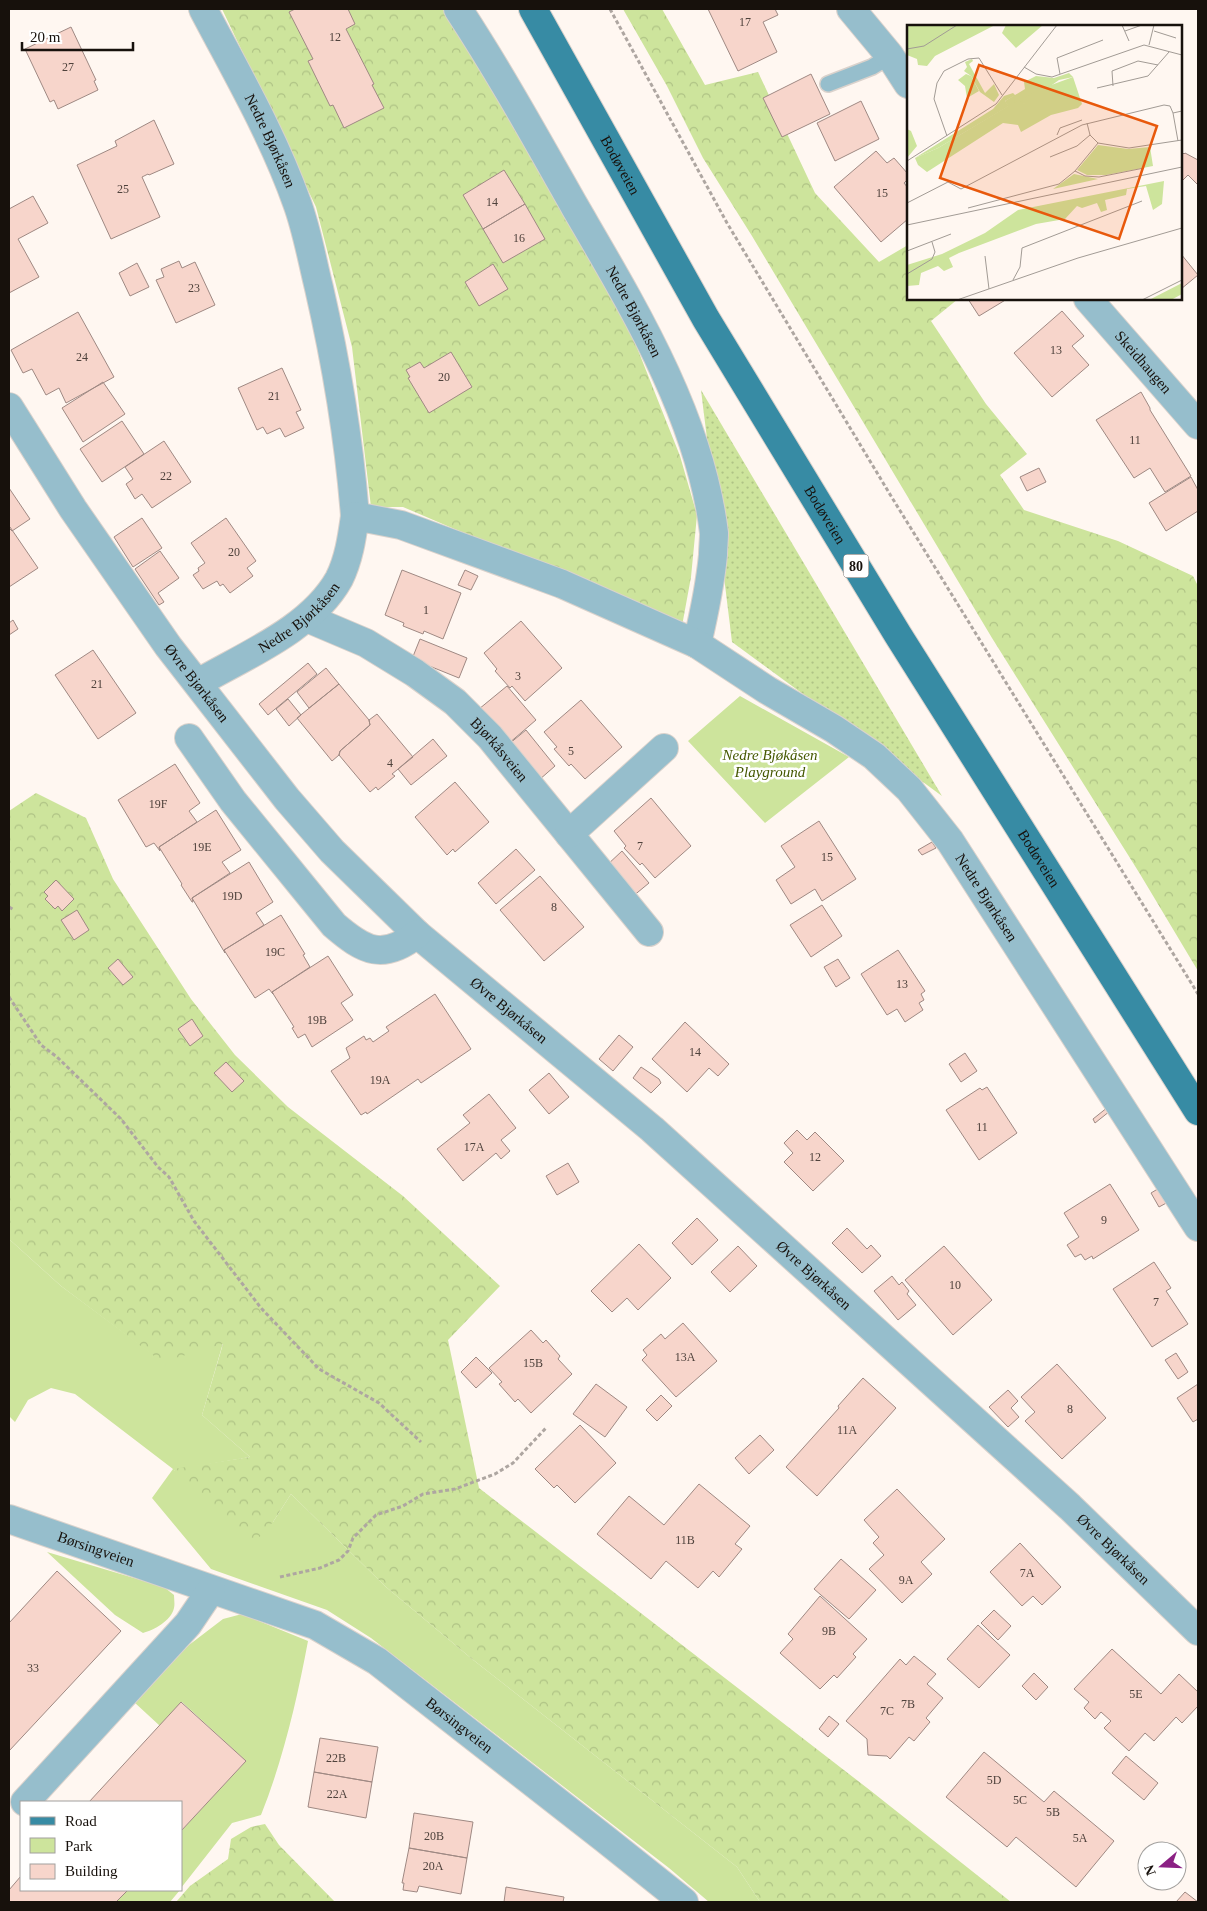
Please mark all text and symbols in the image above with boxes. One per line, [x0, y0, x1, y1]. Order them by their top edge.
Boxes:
house number: 17 [739, 15, 751, 29]
scale bar [22, 20, 134, 52]
inset map [907, 25, 1182, 300]
text: 20 m [30, 29, 61, 45]
house number: 12 [329, 30, 341, 44]
house number: 27 [62, 60, 74, 74]
street label: Nedre Bjørkåsen [242, 91, 299, 190]
street label: Bodøveien [597, 133, 643, 198]
house number: 25 [117, 182, 129, 196]
house number: 15 [876, 186, 888, 200]
house number: 14 [486, 195, 498, 209]
house number: 16 [513, 231, 525, 245]
street label: Nedre Bjørkåsen [603, 263, 665, 360]
house number: 23 [188, 281, 200, 295]
street label: Skeidhaugen [1112, 328, 1175, 397]
house number: 13 [1050, 343, 1062, 357]
house number: 24 [76, 350, 88, 364]
house number: 20 [438, 370, 450, 384]
house number: 21 [268, 389, 280, 403]
house number: 11 [1129, 433, 1141, 447]
house number: 22 [160, 469, 172, 483]
street label: Bodøveien [801, 483, 849, 547]
house number: 20 [228, 545, 240, 559]
road number: 80 [844, 554, 868, 578]
street label: Nedre Bjørkåsen [256, 579, 343, 656]
house number: 1 [423, 603, 429, 617]
street label: Øvre Bjørkåsen [161, 641, 232, 726]
house number: 3 [515, 669, 521, 683]
house number: 21 [91, 677, 103, 691]
street label: Bjørkåsveien [467, 714, 531, 785]
house number: 5 [568, 744, 574, 758]
park label: Nedre Bjøkåsen Playground [722, 747, 817, 780]
house number: 4 [387, 756, 393, 770]
house number: 19F [149, 797, 168, 811]
street label: Bodøveien [1015, 827, 1063, 891]
house number: 7 [637, 839, 643, 853]
house number: 19E [192, 840, 212, 854]
house number: 15 [821, 850, 833, 864]
street label: Nedre Bjørkåsen [952, 851, 1021, 945]
house number: 19D [222, 889, 243, 903]
house number: 8 [551, 900, 557, 914]
house number: 19C [265, 945, 285, 959]
street label: Øvre Bjørkåsen [467, 974, 551, 1047]
house number: 13 [896, 977, 908, 991]
house number: 19B [307, 1013, 327, 1027]
house number: 14 [689, 1045, 701, 1059]
house number: 19A [370, 1073, 391, 1087]
house number: 11 [976, 1120, 988, 1134]
house number: 17A [464, 1140, 485, 1154]
house number: 12 [809, 1150, 821, 1164]
house number: 9 [1101, 1213, 1107, 1227]
street label: Øvre Bjørkåsen [773, 1238, 855, 1313]
house number: 10 [949, 1278, 961, 1292]
house number: 7 [1153, 1295, 1159, 1309]
house number: 13A [675, 1350, 696, 1364]
house number: 15B [523, 1356, 543, 1370]
house number: 8 [1067, 1402, 1073, 1416]
house number: 11A [837, 1423, 857, 1437]
street label: Øvre Bjørkåsen [1074, 1510, 1153, 1588]
street label: Børsingveien [55, 1528, 137, 1570]
house number: 11B [675, 1533, 695, 1547]
house number: 7A [1020, 1566, 1035, 1580]
house number: 9A [899, 1573, 914, 1587]
house number: 9B [822, 1624, 836, 1638]
house number: 33 [27, 1661, 39, 1675]
house number: 5E [1129, 1687, 1143, 1701]
street label: Børsingveien [423, 1694, 496, 1757]
house number: 7B [901, 1697, 915, 1711]
house number: 7C [880, 1704, 894, 1718]
house number: 22B [326, 1751, 346, 1765]
house number: 5D [987, 1773, 1002, 1787]
house number: 22A [327, 1787, 348, 1801]
house number: 5C [1013, 1793, 1027, 1807]
legend [20, 1801, 182, 1891]
house number: 5B [1046, 1805, 1060, 1819]
text: Road [65, 1813, 97, 1829]
house number: 20B [424, 1829, 444, 1843]
house number: 5A [1073, 1831, 1088, 1845]
text: Park [65, 1838, 93, 1854]
north arrow [1137, 1841, 1187, 1891]
house number: 20A [423, 1859, 444, 1873]
text: Building [65, 1863, 118, 1879]
text: N [1141, 1863, 1159, 1877]

